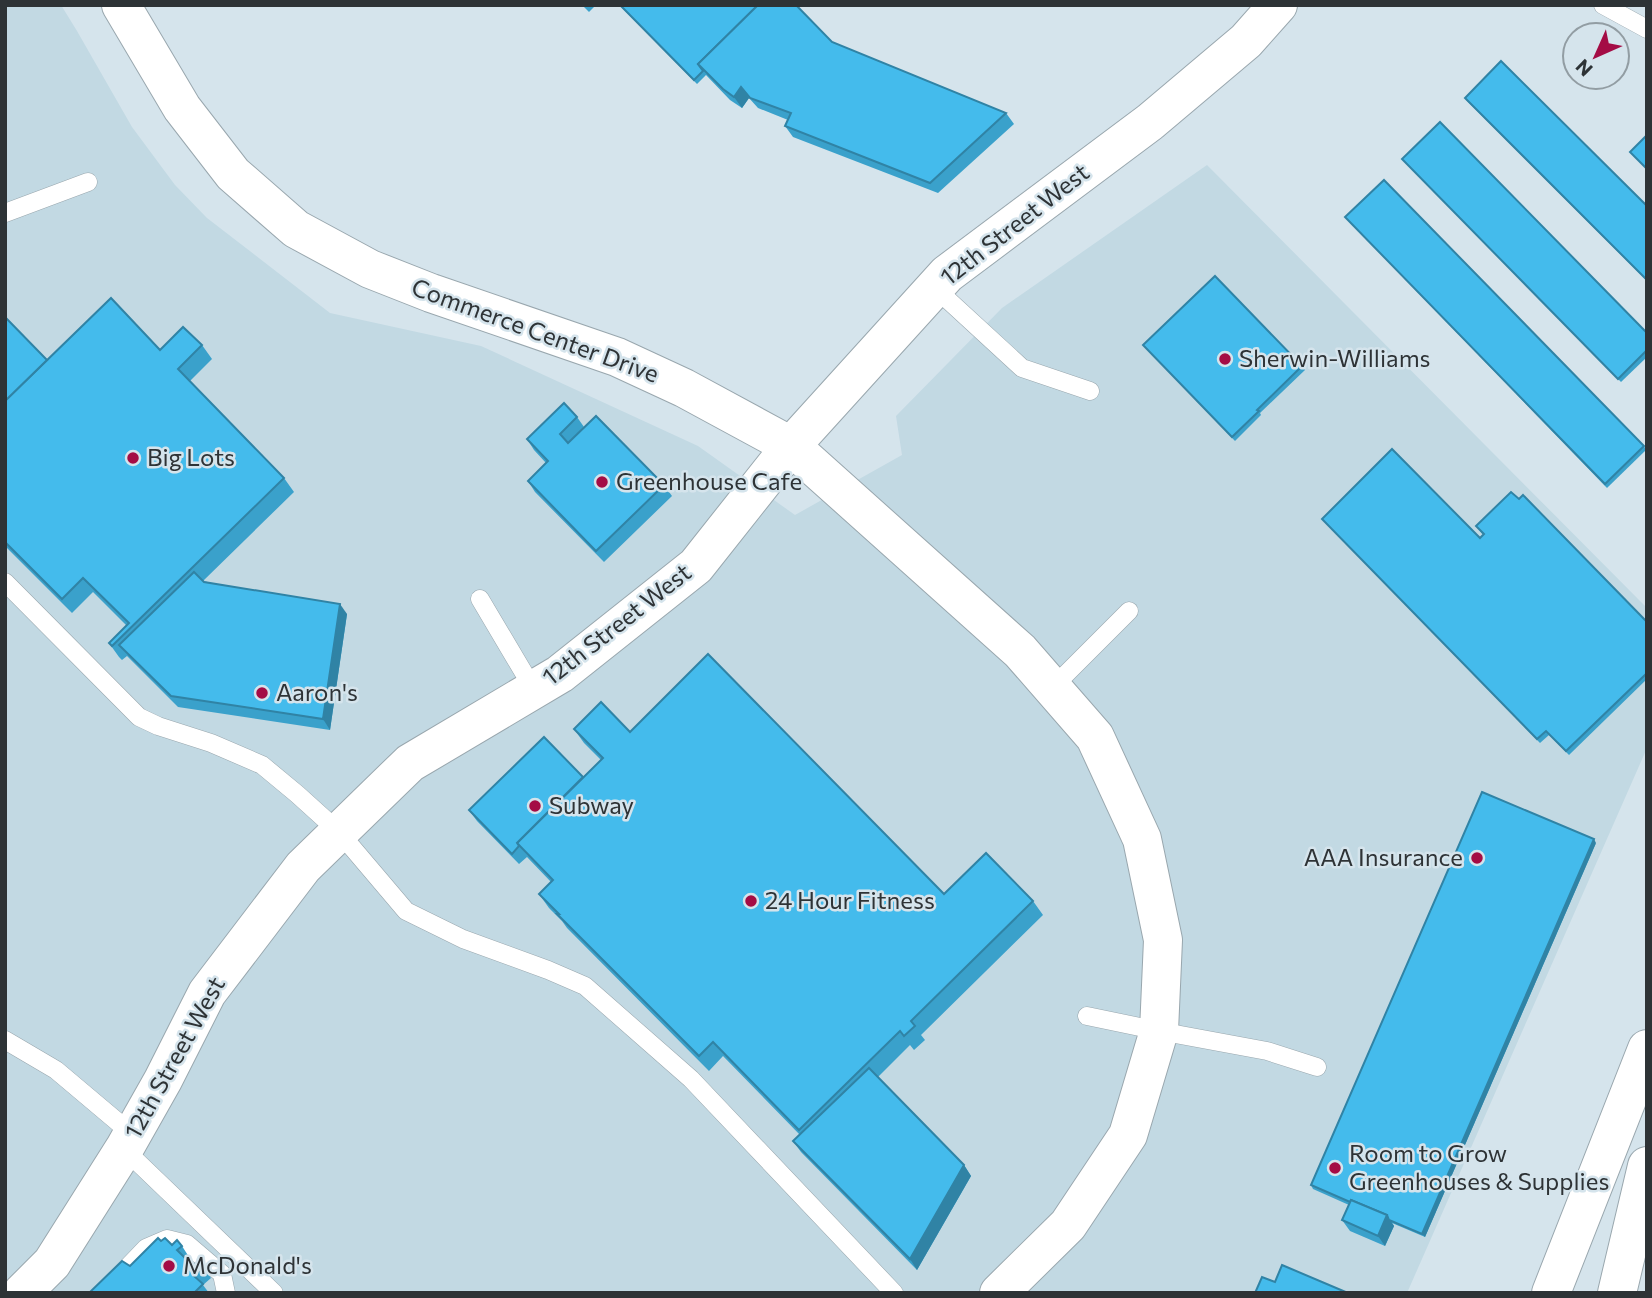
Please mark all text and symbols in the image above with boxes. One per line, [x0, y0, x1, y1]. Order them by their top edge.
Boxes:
north arrow [1561, 21, 1631, 91]
text: N [1570, 55, 1597, 82]
street label: 12th Street West [934, 157, 1094, 291]
street label: Commerce Center Drive [408, 271, 663, 388]
place label: Sherwin-Williams [1239, 343, 1431, 372]
marker: Sherwin-Williams [1217, 351, 1233, 367]
place label: Big Lots [147, 442, 235, 471]
marker: Big Lots [125, 450, 141, 466]
place label: Greenhouse Cafe [616, 466, 802, 495]
marker: Greenhouse Cafe [594, 474, 610, 490]
street label: 12th Street West [536, 557, 696, 691]
place label: Aaron's [276, 677, 358, 706]
marker: Aaron's [254, 685, 270, 701]
place label: Subway [549, 790, 634, 819]
marker: Subway [527, 798, 543, 814]
place label: AAA Insurance [1304, 842, 1463, 871]
marker: AAA Insurance [1469, 850, 1485, 866]
place label: 24 Hour Fitness [765, 885, 935, 914]
marker: 24 Hour Fitness [743, 893, 759, 909]
street label: 12th Street West [117, 971, 230, 1143]
place label: Room to Grow Greenhouses & Supplies [1349, 1138, 1609, 1195]
marker: Room to Grow Greenhouses & Supplies [1327, 1160, 1343, 1176]
place label: McDonald's [183, 1250, 312, 1279]
marker: McDonald's [161, 1258, 177, 1274]

